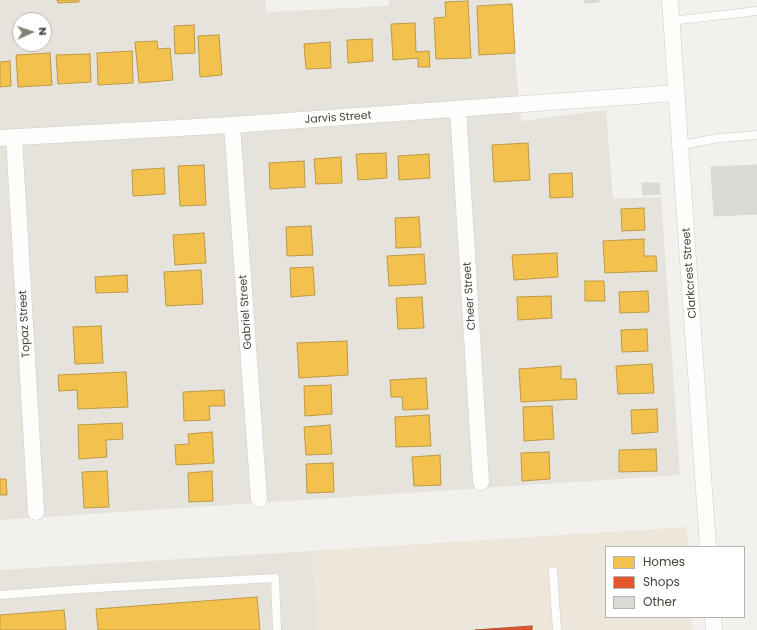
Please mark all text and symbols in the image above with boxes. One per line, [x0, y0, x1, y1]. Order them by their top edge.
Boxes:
north arrow [12, 12, 52, 52]
text: N [35, 27, 51, 36]
street label: Jarvis Street [304, 109, 372, 127]
street label: Clarkcrest Street [680, 227, 700, 319]
street label: Cheer Street [461, 261, 479, 331]
street label: Gabriel Street [237, 274, 255, 350]
street label: Topaz Street [17, 290, 33, 358]
legend [605, 546, 745, 618]
text: Homes [643, 553, 685, 570]
text: Shops [643, 573, 680, 590]
text: Other [643, 593, 676, 610]

